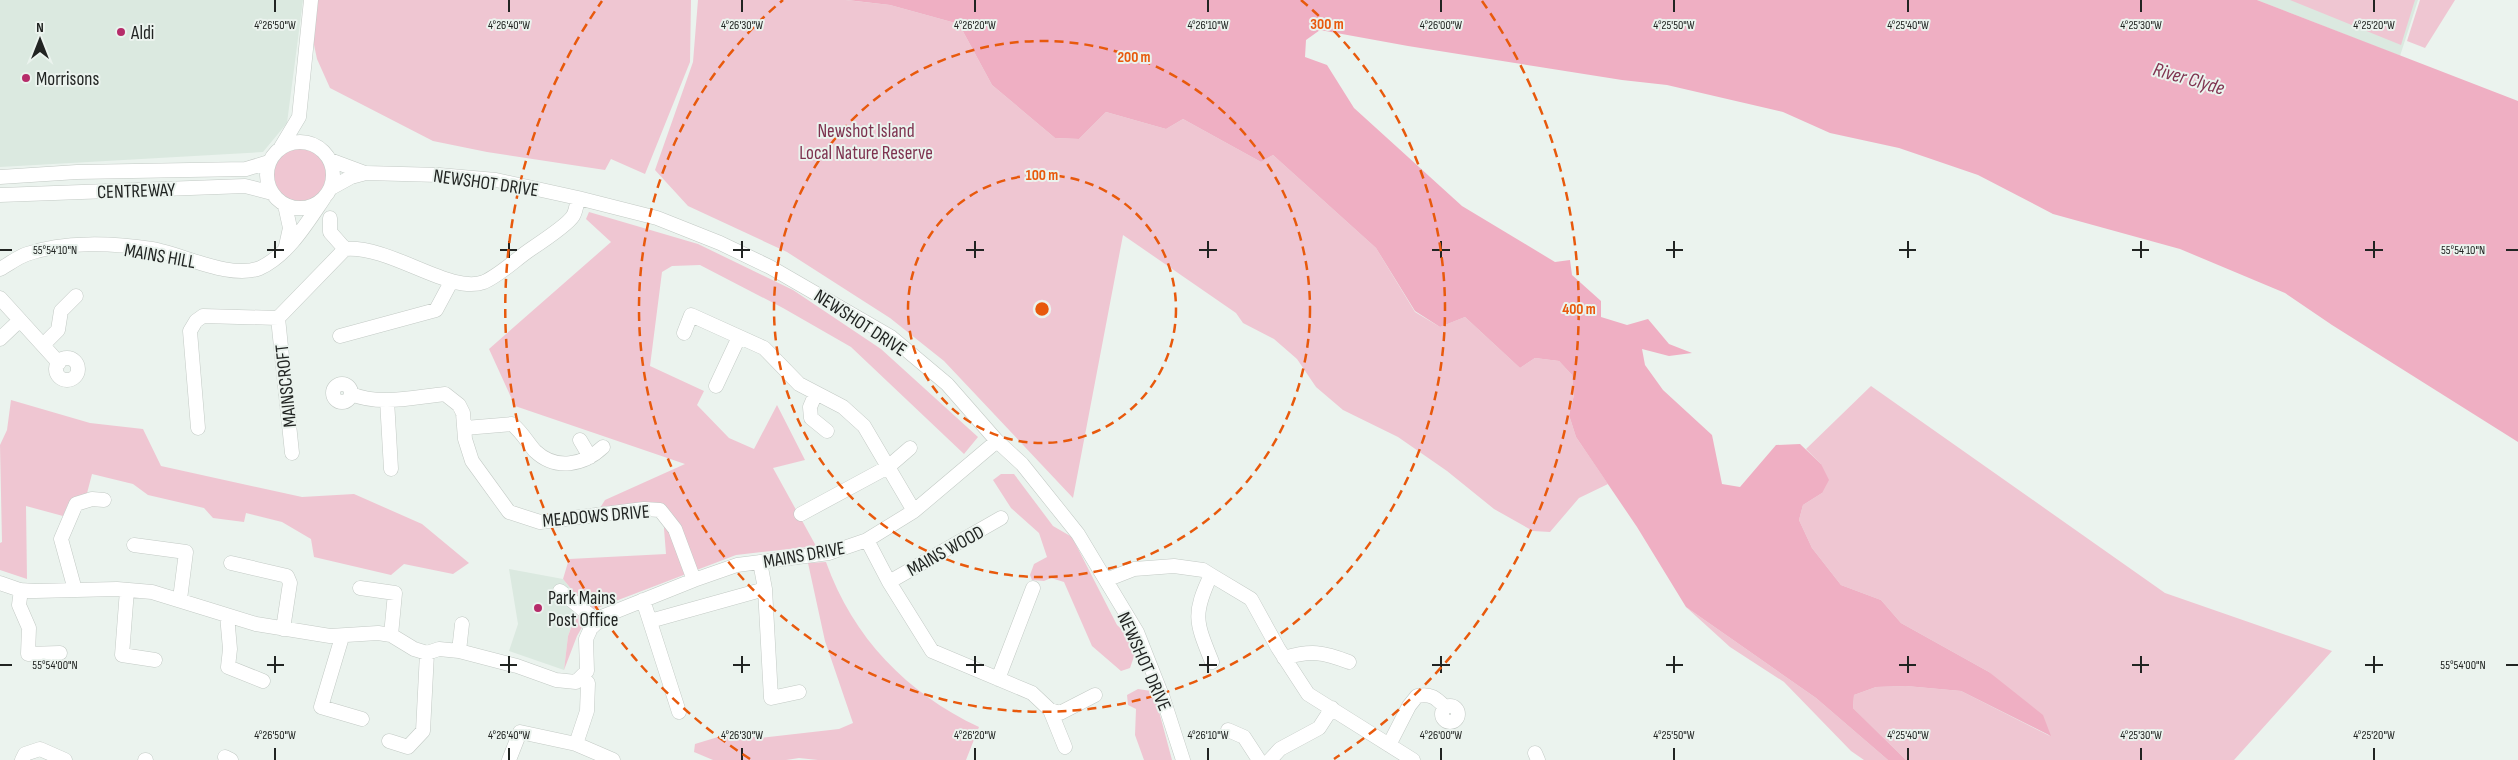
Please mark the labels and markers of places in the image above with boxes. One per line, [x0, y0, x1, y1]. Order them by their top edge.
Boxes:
place label: Aldi [130, 22, 154, 45]
marker: Aldi [115, 26, 127, 38]
place label: Morrisons [36, 68, 99, 91]
marker: Morrisons [20, 72, 32, 84]
centre of rings [1033, 300, 1051, 318]
place label: Park Mains Post Office [548, 587, 619, 632]
marker: Park Mains Post Office [532, 602, 544, 614]

